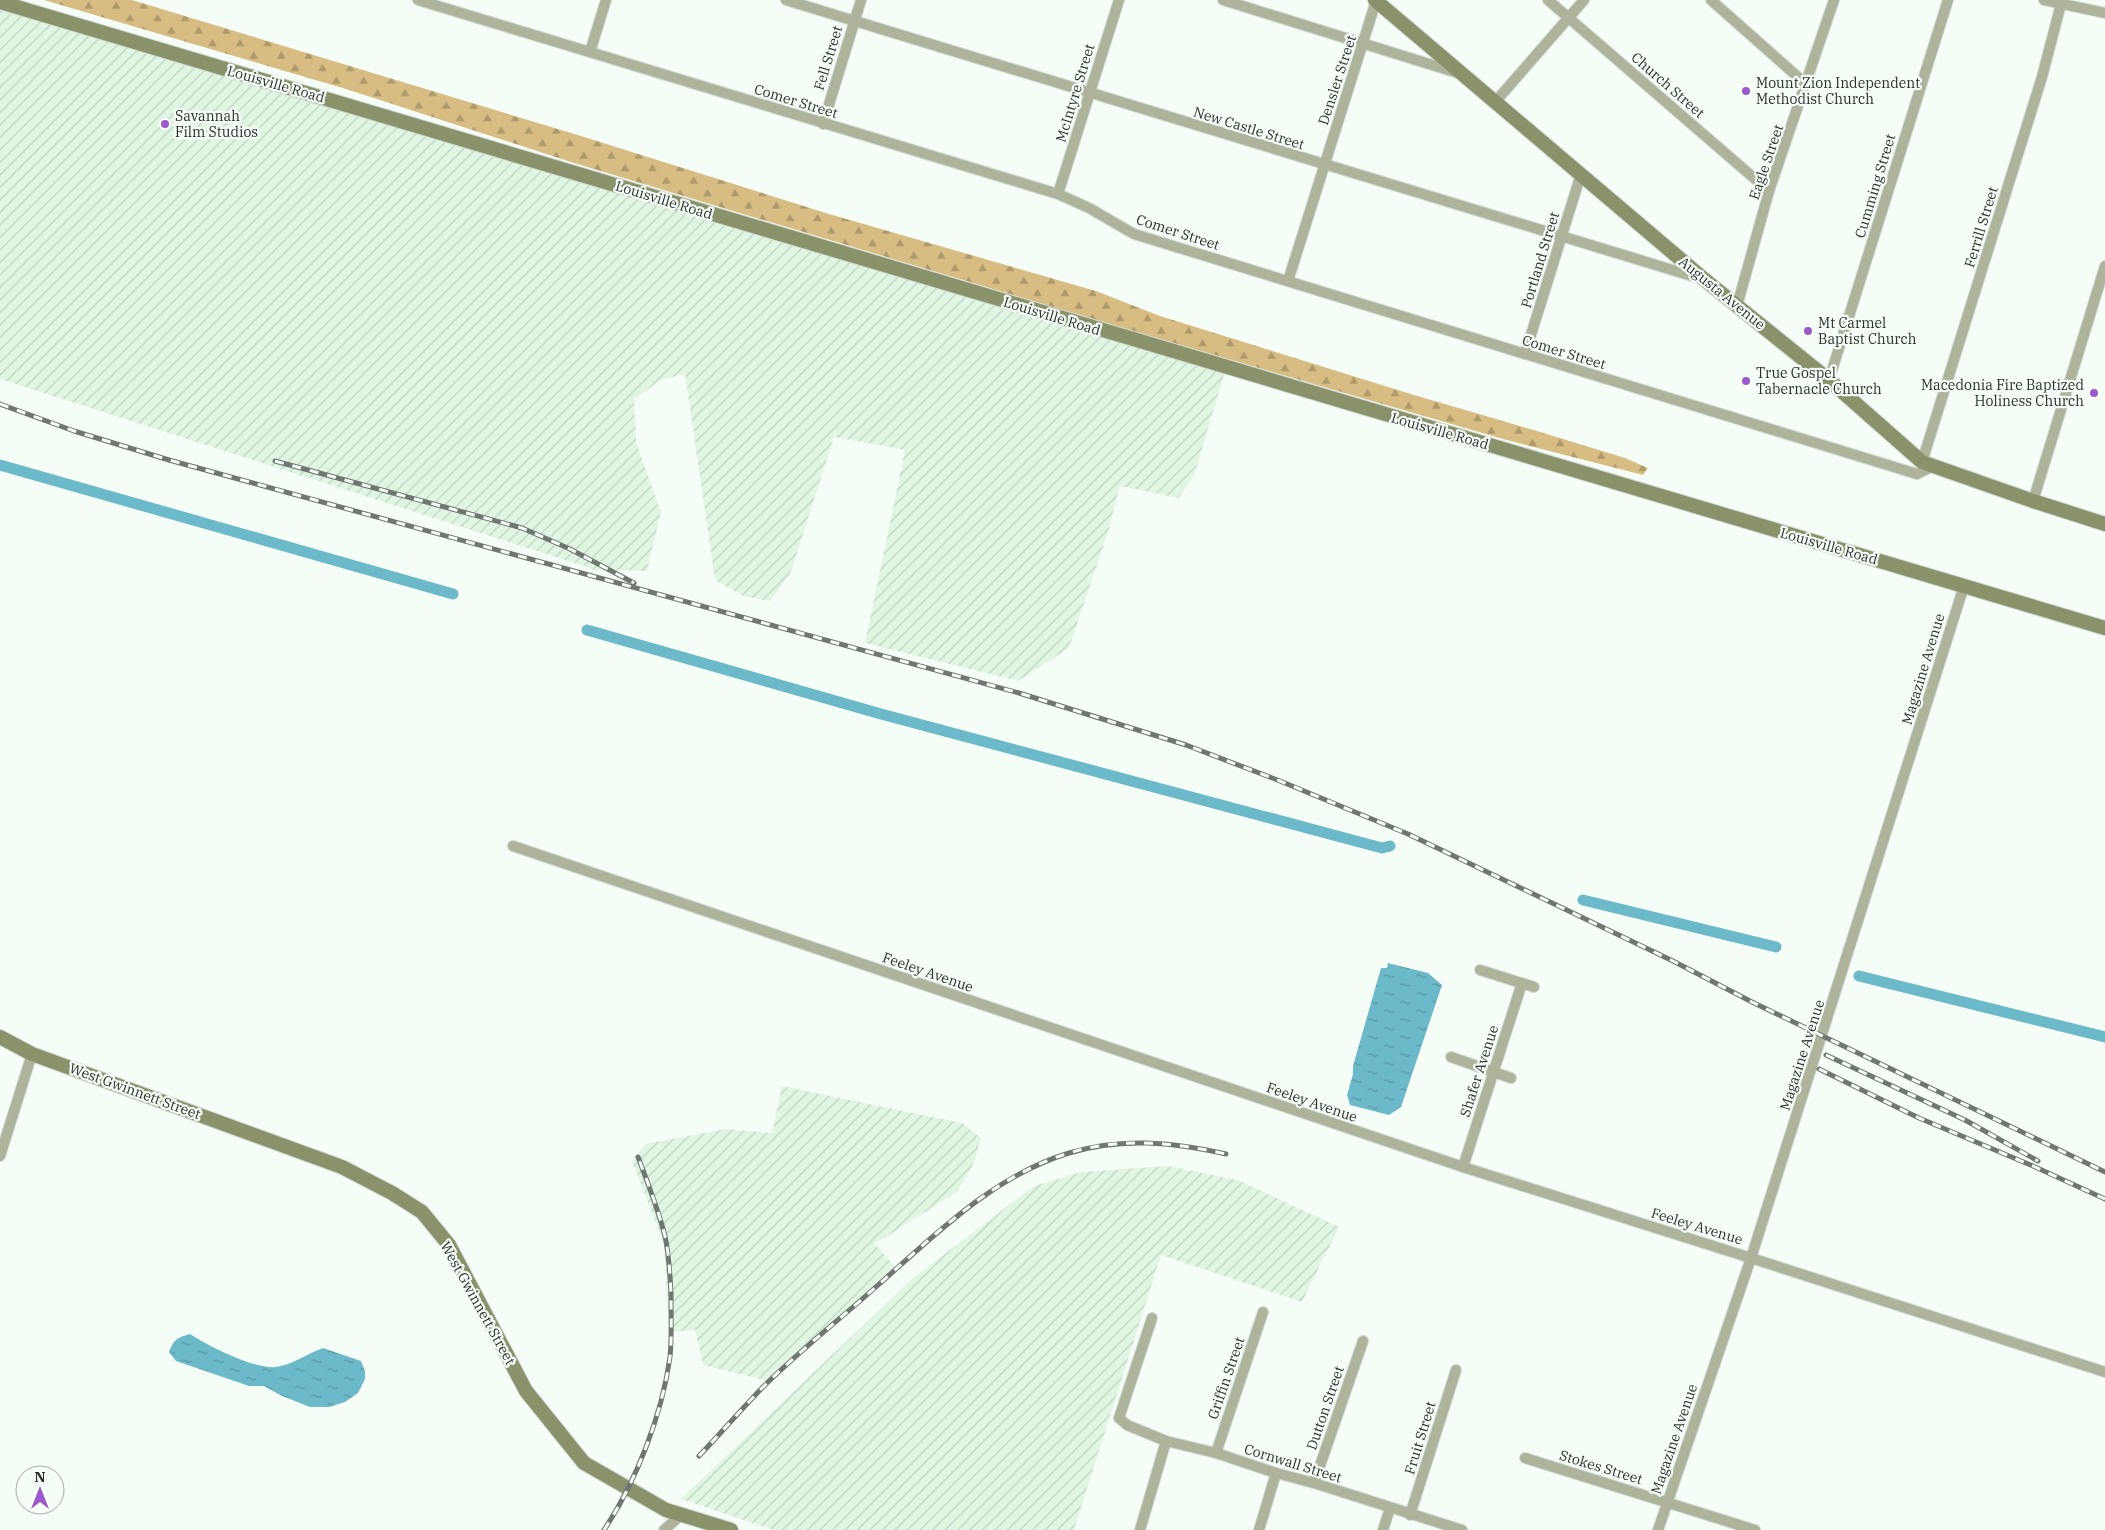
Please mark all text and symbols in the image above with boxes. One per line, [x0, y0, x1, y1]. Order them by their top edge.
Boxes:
street label: Fell Street [810, 23, 846, 93]
street label: Densler Street [1314, 33, 1360, 127]
street label: McIntyre Street [1051, 42, 1099, 144]
street label: Church Street [1628, 48, 1708, 122]
street label: Louisville Road [225, 62, 327, 107]
place label: Mount Zion Independent Methodist Church [1756, 74, 1920, 108]
street label: Comer Street [752, 80, 840, 122]
marker: Mount Zion Independent Methodist Church [1740, 85, 1752, 97]
street label: New Castle Street [1191, 103, 1307, 153]
place label: Savannah Film Studios [175, 107, 258, 141]
marker: Savannah Film Studios [159, 118, 171, 130]
street label: Eagle Street [1745, 122, 1787, 202]
street label: Cumming Street [1851, 132, 1899, 240]
street label: Louisville Road [613, 177, 715, 223]
street label: Ferrill Street [1960, 184, 2002, 270]
street label: Comer Street [1134, 210, 1222, 254]
street label: Portland Street [1517, 210, 1563, 310]
street label: Augusta Avenue [1675, 253, 1769, 333]
street label: Louisville Road [1001, 293, 1103, 339]
place label: Mt Carmel Baptist Church [1818, 314, 1917, 348]
marker: Mt Carmel Baptist Church [1802, 325, 1814, 337]
street label: Comer Street [1520, 331, 1608, 373]
place label: True Gospel Tabernacle Church [1756, 364, 1882, 398]
marker: True Gospel Tabernacle Church [1740, 375, 1752, 387]
place label: Macedonia Fire Baptized Holiness Church [1921, 376, 2084, 410]
marker: Macedonia Fire Baptized Holiness Church [2088, 387, 2100, 399]
street label: Louisville Road [1389, 409, 1491, 454]
street label: Louisville Road [1778, 524, 1880, 569]
street label: Magazine Avenue [1898, 611, 1948, 727]
street label: Feeley Avenue [880, 948, 976, 996]
street label: Magazine Avenue [1776, 997, 1828, 1113]
street label: Shafer Avenue [1456, 1023, 1502, 1119]
street label: West Gwinnett Street [67, 1059, 203, 1123]
street label: Feeley Avenue [1264, 1078, 1360, 1126]
street label: Feeley Avenue [1649, 1204, 1745, 1248]
street label: West Gwinnett Street [437, 1238, 519, 1368]
street label: Griffin Street [1204, 1334, 1249, 1422]
street label: Dutton Street [1302, 1364, 1348, 1452]
street label: Magazine Avenue [1647, 1381, 1701, 1497]
street label: Fruit Street [1400, 1399, 1440, 1477]
street label: Cornwall Street [1242, 1440, 1344, 1486]
street label: Stokes Street [1557, 1446, 1645, 1488]
north arrow [15, 1465, 65, 1515]
text: N [34, 1468, 46, 1486]

